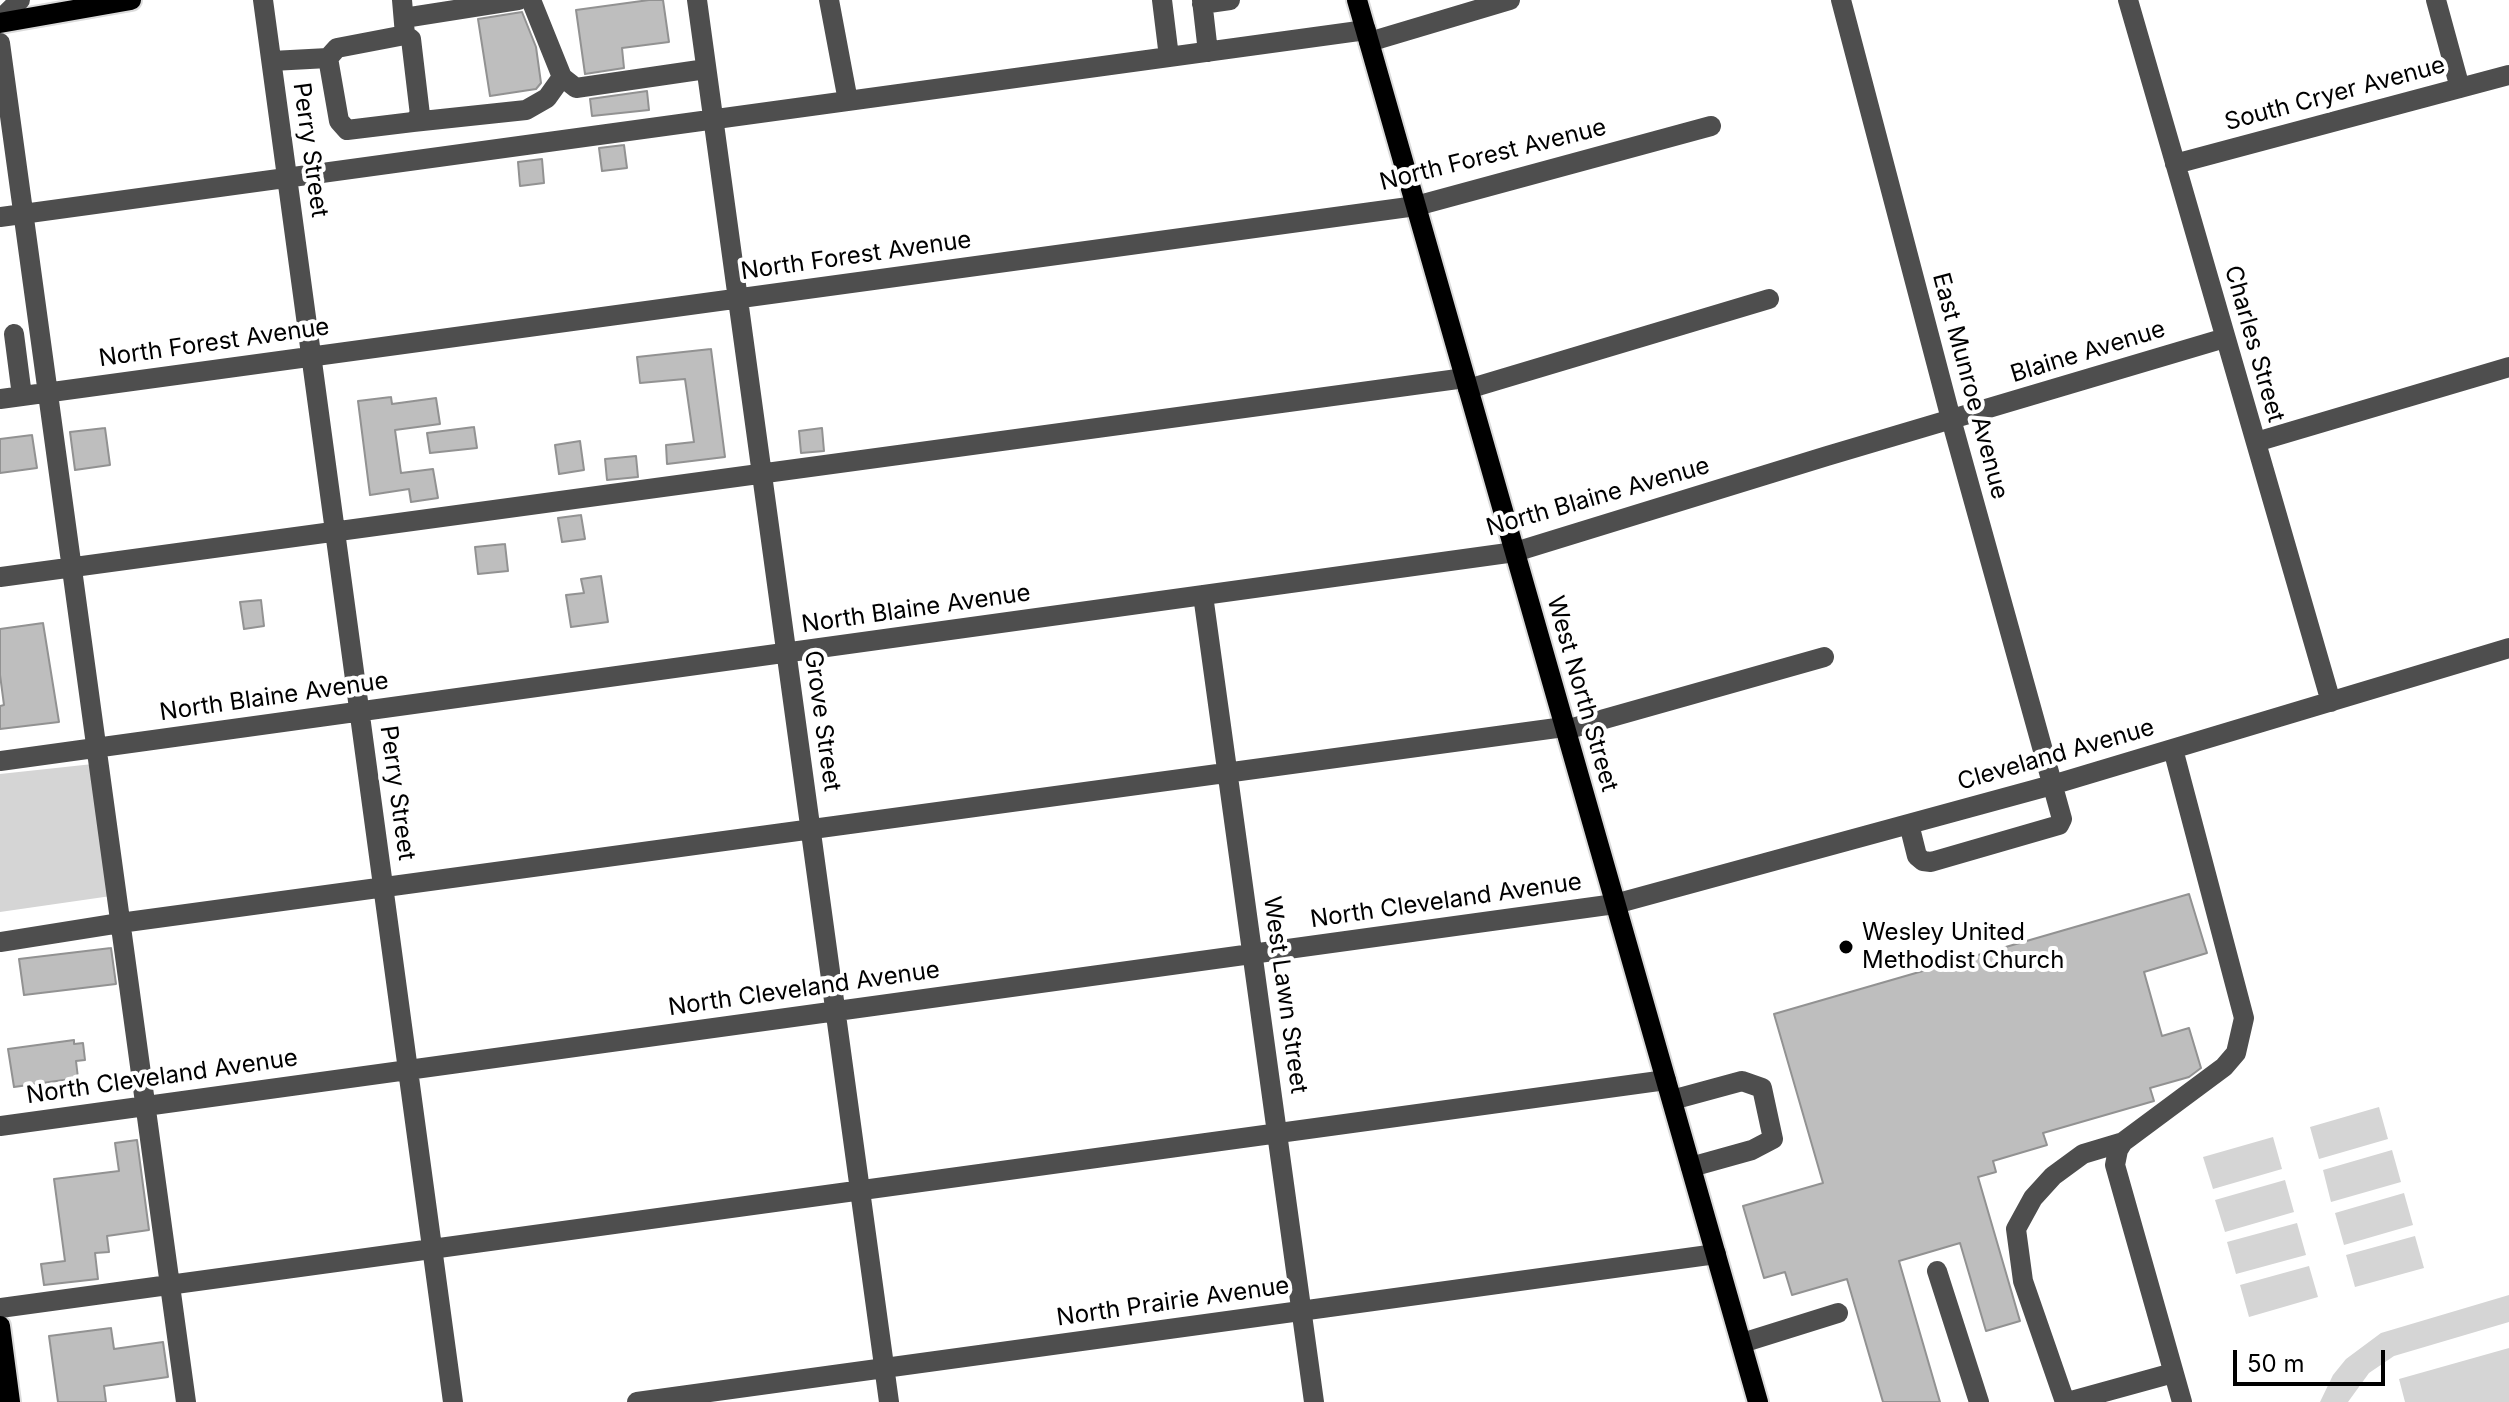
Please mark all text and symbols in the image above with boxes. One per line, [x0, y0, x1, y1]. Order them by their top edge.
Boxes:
street label: South Cryer Avenue [2222, 51, 2448, 137]
street label: Perry Street [286, 81, 334, 219]
street label: North Forest Avenue [1377, 113, 1609, 197]
street label: North Forest Avenue [739, 226, 973, 286]
street label: Charles Street [2218, 262, 2290, 426]
street label: East Munroe Avenue [1926, 270, 2014, 502]
street label: North Forest Avenue [97, 313, 331, 373]
street label: Blaine Avenue [2007, 315, 2169, 389]
street label: North Blaine Avenue [1483, 451, 1713, 543]
street label: North Blaine Avenue [800, 579, 1032, 639]
street label: West North Street [1540, 593, 1624, 795]
street label: Grove Street [798, 649, 846, 793]
street label: North Blaine Avenue [158, 667, 390, 727]
street label: Cleveland Avenue [1954, 713, 2158, 797]
street label: Perry Street [373, 724, 421, 862]
street label: North Cleveland Avenue [1308, 868, 1584, 934]
street label: West Lawn Street [1257, 894, 1313, 1096]
place label: Wesley United Methodist Church [1862, 919, 2064, 975]
marker: Wesley United Methodist Church [1837, 938, 1855, 956]
street label: North Cleveland Avenue [666, 956, 942, 1022]
street label: North Cleveland Avenue [24, 1044, 300, 1110]
street label: North Prairie Avenue [1055, 1271, 1291, 1333]
scale bar [2237, 1334, 2389, 1384]
text: 50 m [2247, 1349, 2305, 1378]

